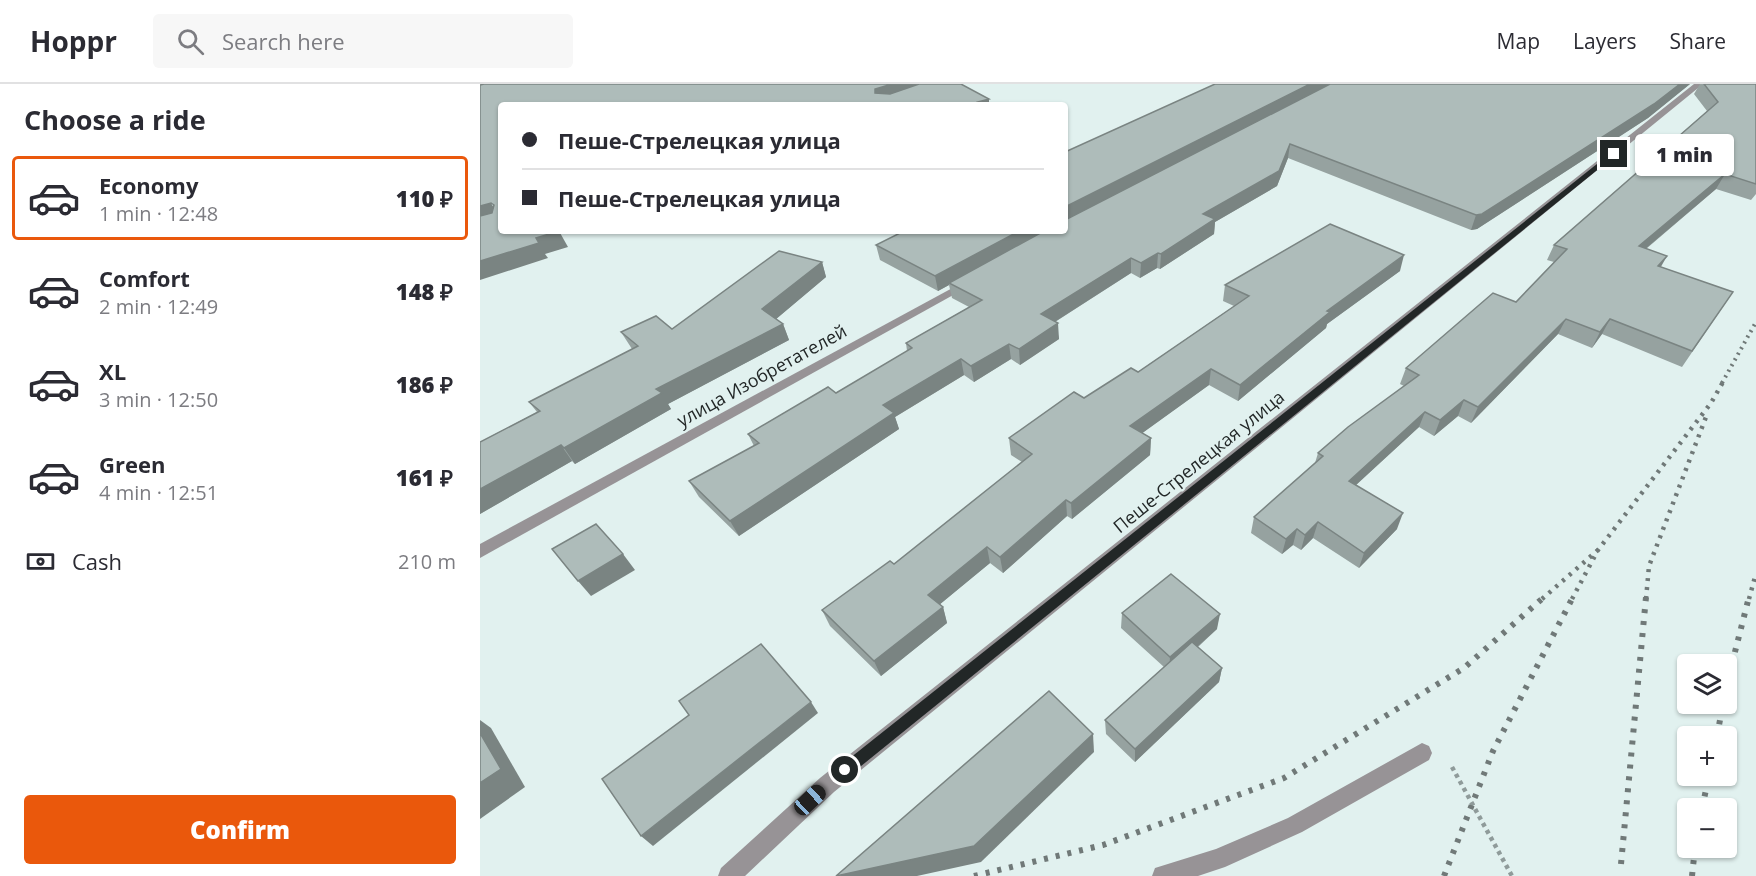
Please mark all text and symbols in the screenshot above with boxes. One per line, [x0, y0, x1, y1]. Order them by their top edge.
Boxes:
search box [153, 14, 573, 68]
text: Hoppr [30, 22, 117, 60]
icon: search [174, 25, 207, 58]
text: Search here [222, 26, 345, 56]
text: Map [1497, 27, 1540, 55]
text: Layers [1573, 27, 1637, 55]
text: Share [1670, 27, 1726, 55]
text: Choose a ride [24, 101, 206, 138]
text: Пеше-Стрелецкая улица [558, 125, 841, 155]
callout: 1 min [1635, 133, 1734, 175]
route end [1600, 140, 1627, 167]
text: 1 min [1656, 141, 1713, 168]
text: Economy [99, 170, 198, 200]
icon: car [27, 171, 81, 225]
text: 110 ₽ [396, 183, 453, 213]
text: Пеше-Стрелецкая улица [558, 183, 841, 213]
text: 1 min · 12:48 [99, 200, 218, 227]
text: Comfort [99, 263, 190, 293]
icon: car [27, 264, 81, 318]
text: 148 ₽ [396, 276, 453, 306]
text: 2 min · 12:49 [99, 293, 218, 320]
street label: улица Изобретателей [672, 318, 851, 432]
text: XL [99, 356, 126, 386]
icon: car [27, 357, 81, 411]
text: 186 ₽ [396, 369, 453, 399]
street label: Пеше-Стрелецкая улица [1108, 385, 1289, 538]
text: 3 min · 12:50 [99, 386, 218, 413]
text: Green [99, 449, 165, 479]
icon: car [27, 450, 81, 504]
text: 161 ₽ [396, 462, 453, 492]
text: 4 min · 12:51 [99, 479, 218, 506]
icon: cash [24, 545, 57, 578]
text: Cash [72, 546, 122, 576]
text: 210 m [398, 548, 456, 575]
map controls [1677, 654, 1737, 858]
button: layers [1677, 654, 1737, 714]
button: + [1677, 726, 1737, 786]
route start [831, 756, 858, 783]
car [791, 781, 829, 819]
button: Confirm [24, 795, 456, 864]
button: − [1677, 798, 1737, 858]

